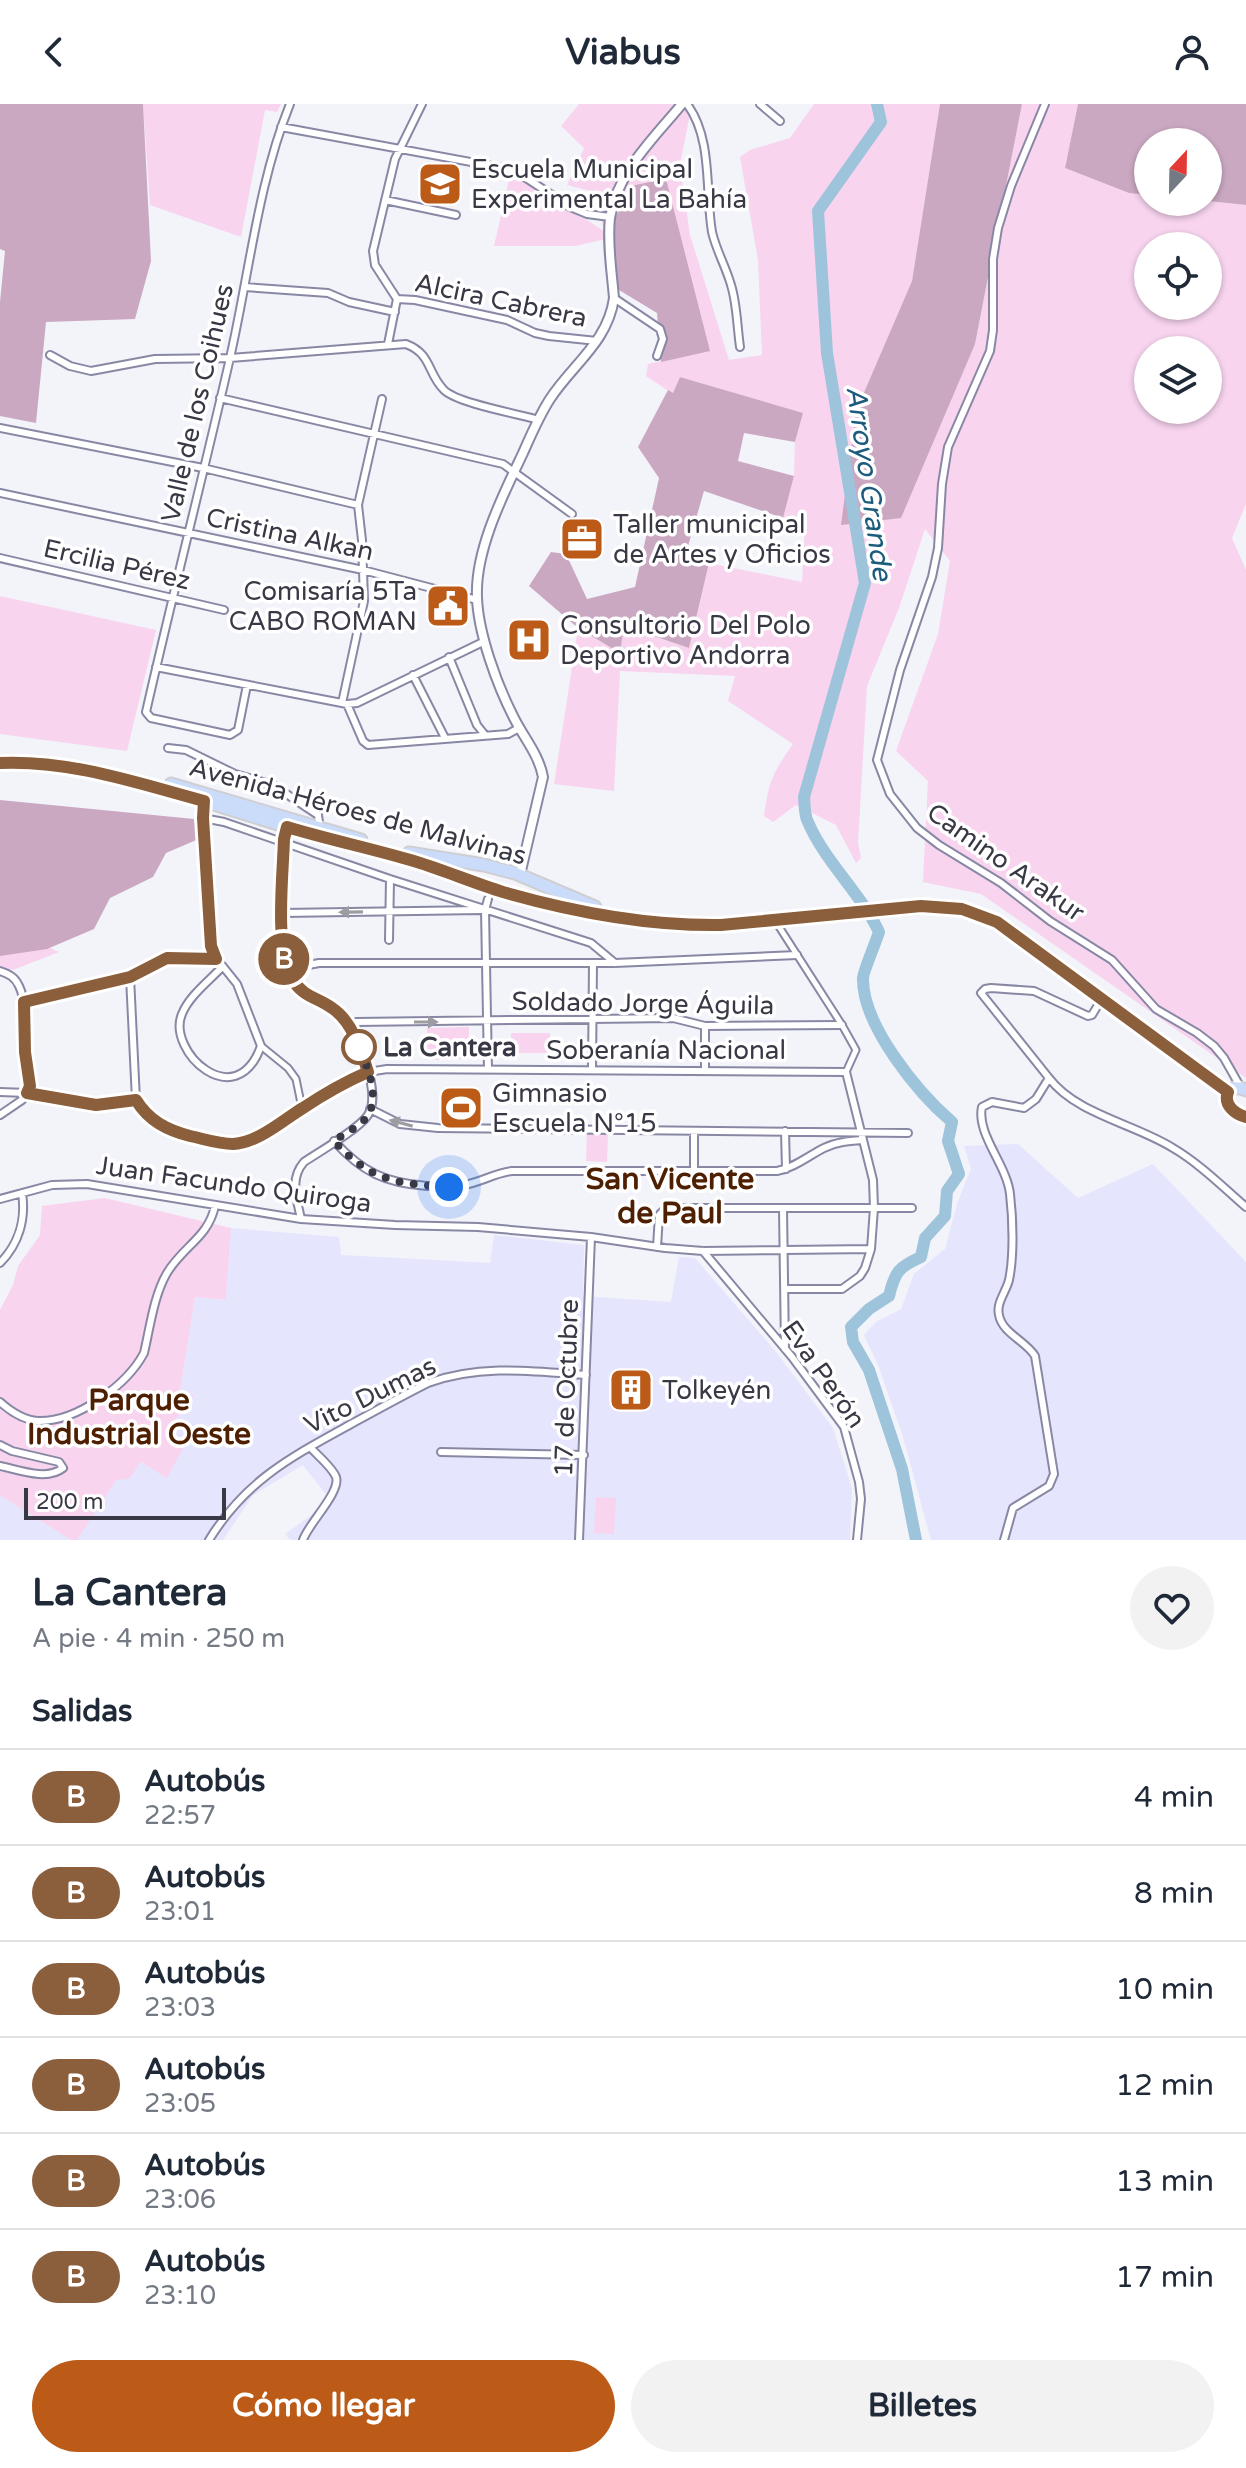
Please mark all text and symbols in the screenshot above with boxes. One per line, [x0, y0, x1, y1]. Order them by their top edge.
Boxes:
icon: back [32, 30, 76, 74]
icon: person [1170, 30, 1214, 74]
text: Viabus [565, 31, 681, 74]
north arrow [1134, 128, 1222, 216]
map controls [1134, 128, 1222, 424]
place label: Escuela Municipal Experimental La Bahía [471, 154, 747, 215]
school or university icon: Escuela Municipal Experimental La Bahía [416, 160, 464, 208]
button: locate [1134, 232, 1222, 320]
street label: Alcira Cabrera [412, 267, 590, 334]
street label: Valle de los Coihues [155, 281, 240, 525]
button: layers [1134, 336, 1222, 424]
water label: Arroyo Grande [839, 384, 900, 585]
street label: Cristina Alkan [203, 502, 376, 567]
place label: Taller municipal de Artes y Oficios [613, 509, 831, 570]
office icon: Taller municipal de Artes y Oficios [558, 515, 606, 563]
street label: Ercilia Pérez [40, 533, 193, 596]
place label: Comisaría 5Ta CABO ROMAN [229, 576, 417, 637]
public building icon: Comisaría 5Ta CABO ROMAN [424, 582, 472, 630]
place label: Consultorio Del Polo Deportivo Andorra [560, 610, 811, 671]
hospital icon: Consultorio Del Polo Deportivo Andorra [505, 616, 553, 664]
street label: Avenida Héroes de Malvinas [186, 752, 530, 871]
street label: Camino Arakur [921, 797, 1090, 928]
one-way arrow [338, 906, 363, 919]
line badge: B [258, 933, 310, 985]
text: B [274, 942, 294, 976]
street label: Soldado Jorge Águila [511, 986, 775, 1021]
one-way arrow [414, 1016, 439, 1028]
marker: La Cantera [342, 1030, 376, 1064]
place label: La Cantera [383, 1032, 517, 1063]
street label: Soberanía Nacional [546, 1035, 786, 1066]
place label: Gimnasio Escuela N°15 [492, 1078, 657, 1139]
sports icon: Gimnasio Escuela N°15 [437, 1084, 485, 1132]
one-way arrow [388, 1116, 413, 1128]
street label: Juan Facundo Quiroga [94, 1150, 374, 1219]
district label: San Vicente de Paul [586, 1161, 754, 1232]
your location [429, 1167, 469, 1207]
street label: 17 de Octubre [548, 1298, 585, 1478]
street label: Eva Perón [775, 1315, 872, 1434]
street label: Vito Dumas [299, 1350, 441, 1441]
building icon: Tolkeyén [607, 1366, 655, 1414]
place label: Tolkeyén [662, 1375, 771, 1406]
district label: Parque Industrial Oeste [27, 1382, 251, 1453]
scale bar [24, 1484, 226, 1520]
text: 200 m [36, 1489, 103, 1515]
button: heart [1130, 1566, 1214, 1650]
text: La Cantera [32, 1570, 227, 1616]
text: A pie · 4 min · 250 m [32, 1623, 285, 1654]
text: Salidas [32, 1693, 132, 1730]
text: Autobús [144, 1763, 265, 1800]
text: 4 min [1134, 1779, 1214, 1816]
text: B [66, 1780, 86, 1814]
text: 22:57 [144, 1800, 216, 1831]
text: Autobús [144, 1859, 265, 1896]
text: 8 min [1134, 1875, 1214, 1912]
text: B [66, 1876, 86, 1910]
text: 23:01 [144, 1896, 216, 1927]
text: Autobús [144, 1955, 265, 1992]
text: 10 min [1115, 1971, 1214, 2008]
text: B [66, 1972, 86, 2006]
text: 23:03 [144, 1992, 216, 2023]
text: Autobús [144, 2051, 265, 2088]
text: 12 min [1115, 2067, 1214, 2104]
text: B [66, 2068, 86, 2102]
text: 23:05 [144, 2088, 216, 2119]
text: Autobús [144, 2147, 265, 2184]
text: 13 min [1115, 2163, 1214, 2200]
text: B [66, 2164, 86, 2198]
text: 23:06 [144, 2184, 216, 2215]
text: Autobús [144, 2243, 265, 2280]
text: 17 min [1115, 2259, 1214, 2296]
text: B [66, 2260, 86, 2294]
text: 23:10 [144, 2280, 216, 2311]
button: Cómo llegar [32, 2360, 615, 2452]
button: Billetes [631, 2360, 1214, 2452]

